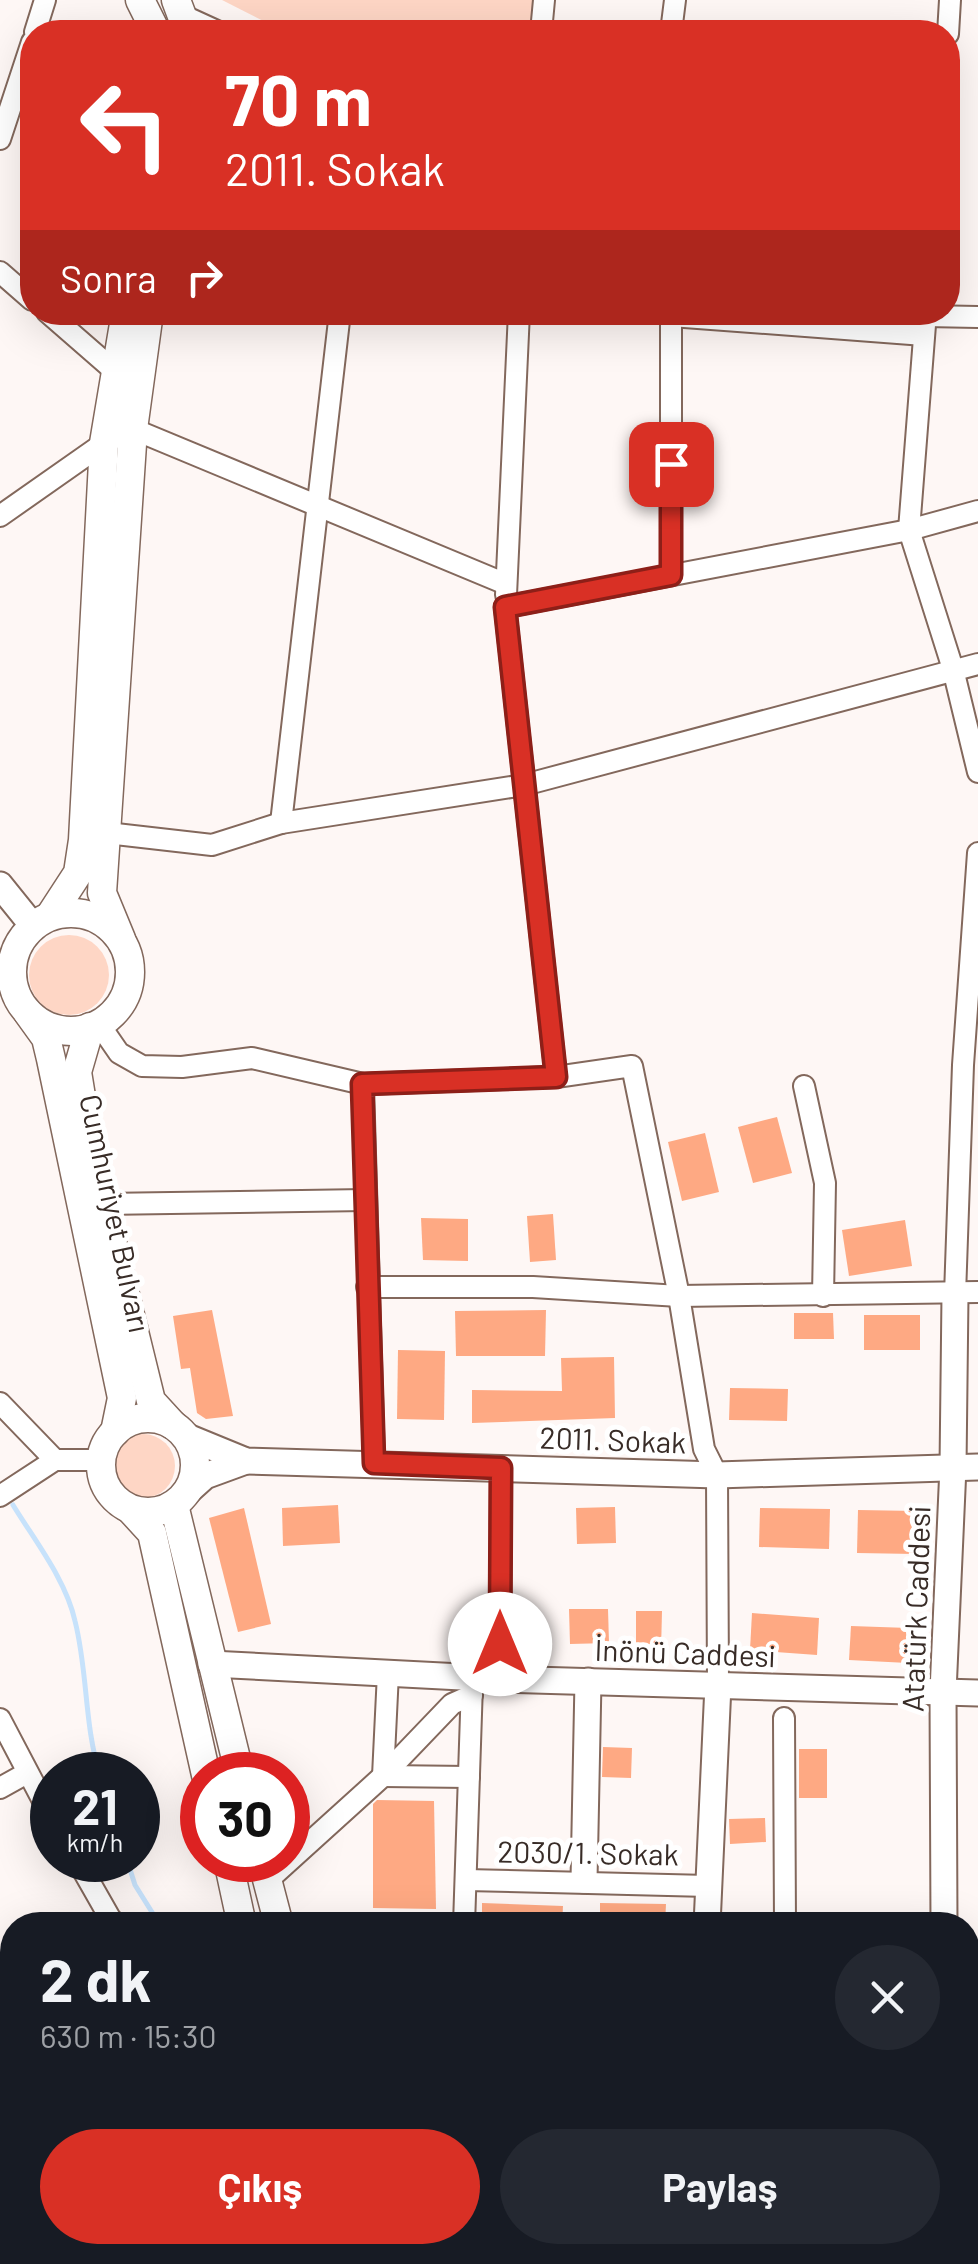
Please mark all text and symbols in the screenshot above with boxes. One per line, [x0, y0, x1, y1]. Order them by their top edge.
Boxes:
text: 70 m [225, 56, 372, 140]
icon: left [60, 60, 190, 190]
text: 2011. Sokak [225, 141, 445, 195]
icon: right [177, 250, 232, 305]
text: Sonra [60, 255, 157, 301]
pin [629, 422, 714, 507]
icon: arrive [644, 437, 699, 492]
street label: Cumhuriyet Bulvarı [73, 1091, 159, 1335]
street label: 2011. Sokak [539, 1418, 687, 1460]
street label: Atatürk Caddesi [893, 1506, 937, 1712]
position arrow [448, 1592, 552, 1696]
street label: İnönü Caddesi [594, 1631, 776, 1673]
speed limit sign: 30 [180, 1752, 310, 1882]
text: 21 [72, 1775, 118, 1835]
text: km/h [67, 1827, 123, 1857]
street label: 2030/1. Sokak [497, 1832, 679, 1872]
text: 2 dk [40, 1942, 152, 2014]
button: close [835, 1945, 940, 2050]
text: 630 m · 15:30 [40, 2016, 216, 2054]
button: Çıkış [40, 2129, 480, 2244]
button: Paylaş [500, 2129, 940, 2244]

